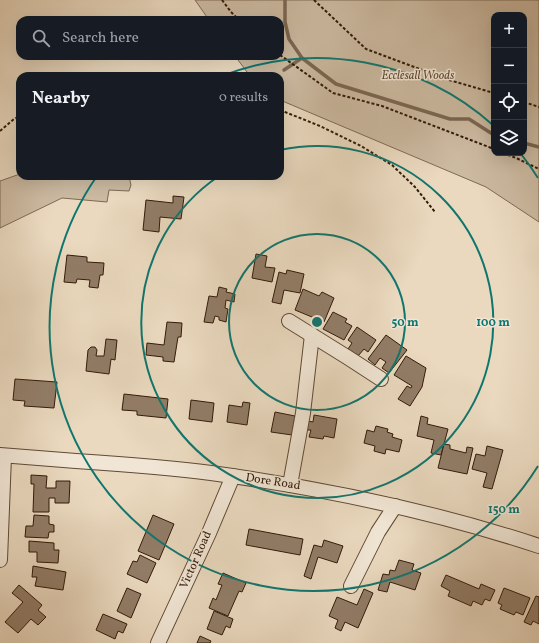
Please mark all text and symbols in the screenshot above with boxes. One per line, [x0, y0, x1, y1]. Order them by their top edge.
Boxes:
map controls [491, 12, 527, 156]
button: + [491, 12, 527, 48]
search box [16, 16, 284, 60]
icon: search [30, 27, 52, 49]
text: Search here [62, 28, 139, 49]
button: − [491, 48, 527, 84]
park label: Ecclesall Woods [381, 68, 455, 84]
button: locate [491, 84, 527, 120]
text: Nearby [32, 87, 90, 110]
text: 0 results [219, 89, 268, 107]
button: layers [491, 120, 527, 156]
centre of rings [310, 315, 324, 329]
text: 50 m [391, 315, 419, 331]
text: 100 m [476, 315, 510, 331]
street label: Dore Road [244, 470, 302, 494]
text: 150 m [488, 502, 520, 518]
street label: Victor Road [176, 528, 216, 591]

